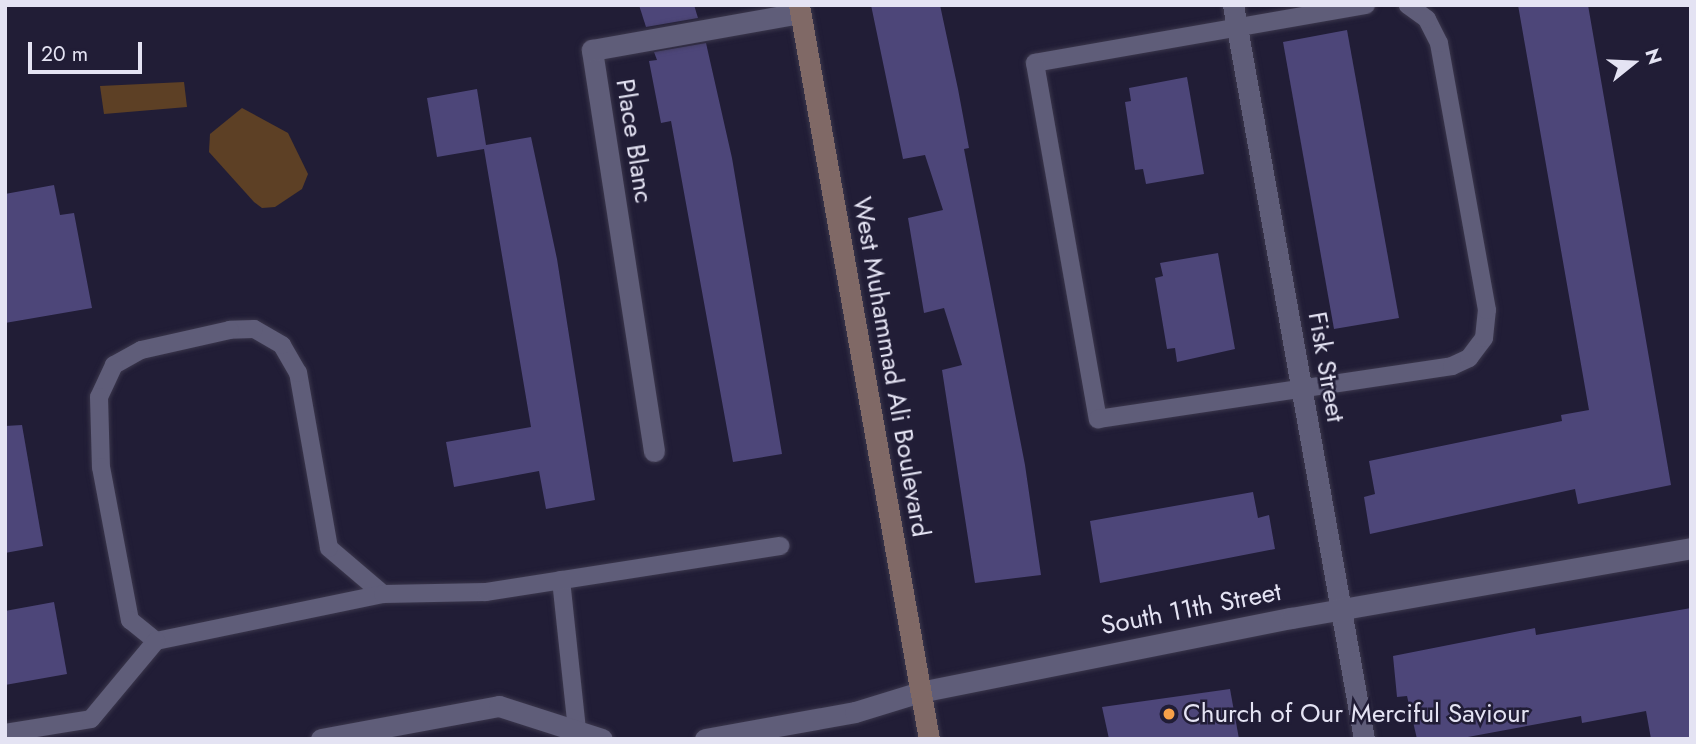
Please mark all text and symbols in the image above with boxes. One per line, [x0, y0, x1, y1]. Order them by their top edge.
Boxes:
scale bar [32, 28, 145, 72]
north arrow [1598, 28, 1668, 98]
text: 20 m [41, 39, 88, 69]
text: N [1638, 45, 1669, 68]
street label: Place Blanc [609, 77, 659, 205]
street label: West Muhammad Ali Boulevard [846, 194, 936, 540]
street label: Fisk Street [1301, 309, 1351, 425]
street label: South 11th Street [1098, 576, 1284, 642]
place label: Church of Our Merciful Saviour [1183, 698, 1529, 730]
marker: Church of Our Merciful Saviour [1161, 706, 1177, 722]

